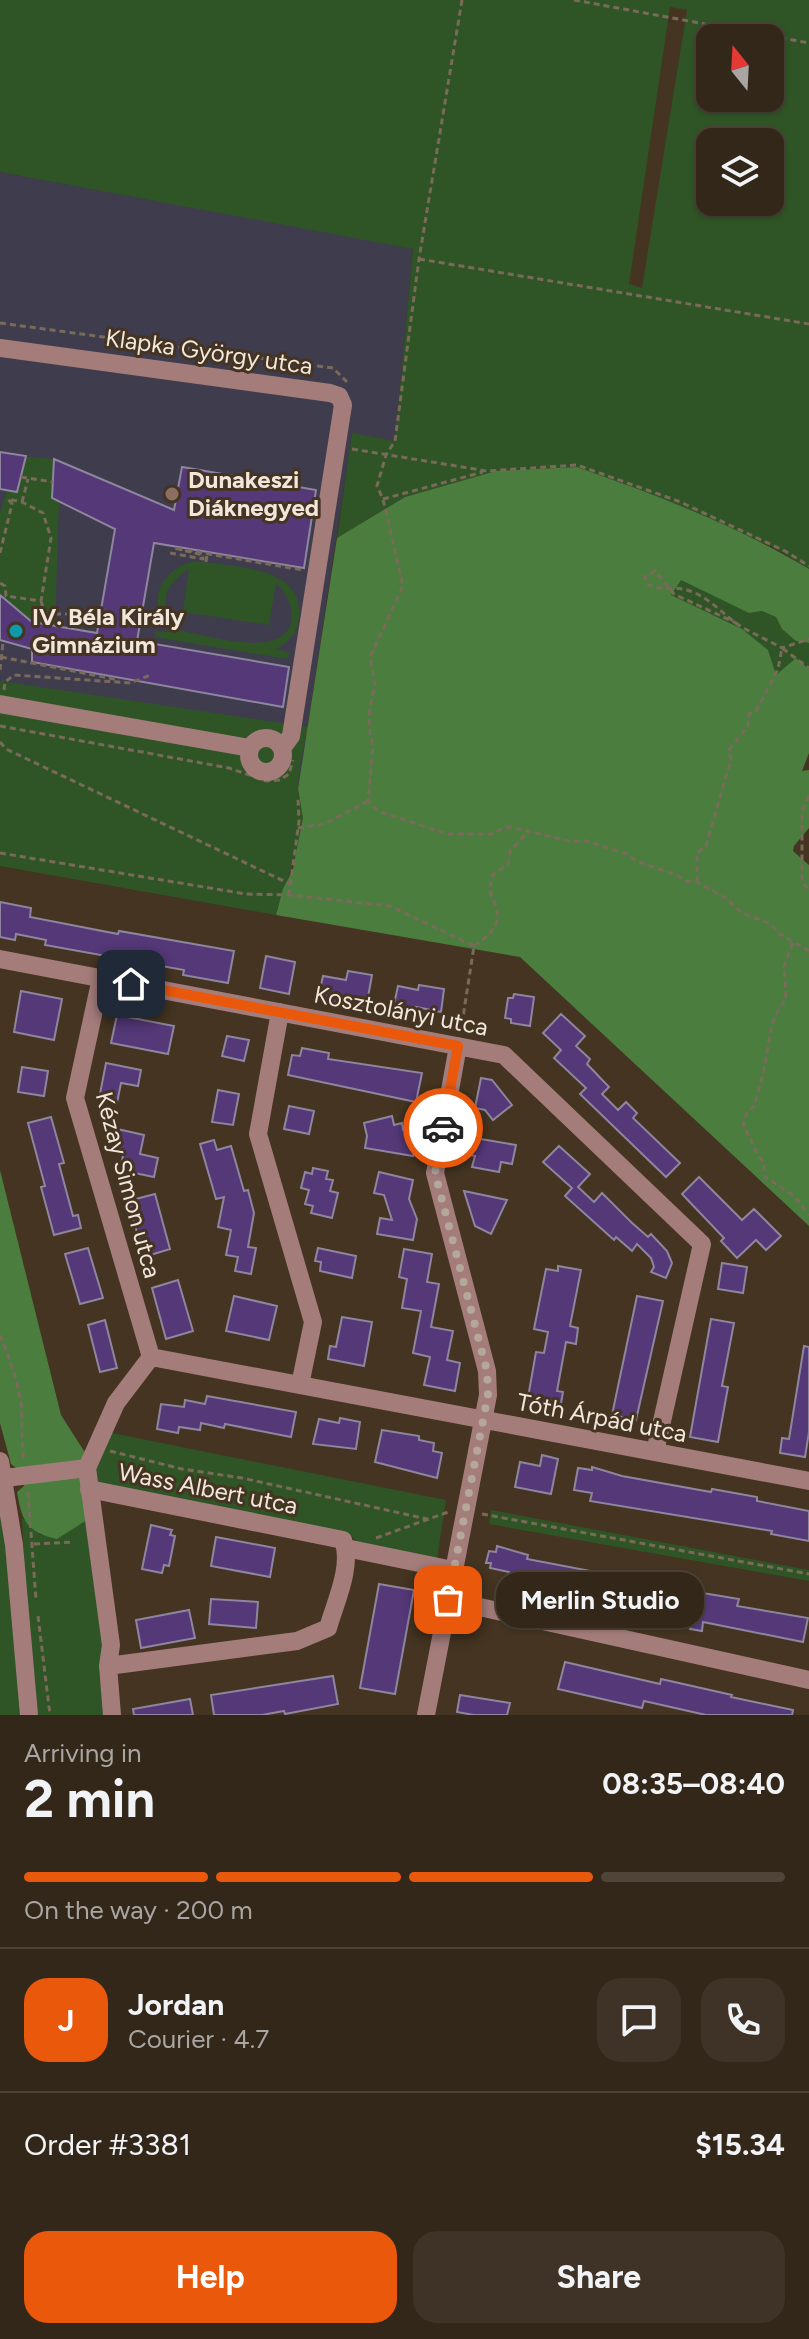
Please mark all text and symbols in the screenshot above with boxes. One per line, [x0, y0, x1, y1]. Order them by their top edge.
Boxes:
north arrow [696, 24, 784, 112]
map controls [696, 24, 784, 216]
button: layers [696, 128, 784, 216]
street label: Klapka György utca [104, 323, 314, 380]
place label: Dunakeszi Diáknegyed [188, 465, 319, 522]
marker: Dunakeszi Diáknegyed [163, 485, 181, 503]
place label: IV. Béla Király Gimnázium [32, 602, 184, 659]
marker: IV. Béla Király Gimnázium [7, 622, 25, 640]
pin [97, 950, 165, 1018]
icon: home [109, 962, 153, 1006]
street label: Kosztolányi utca [312, 979, 491, 1042]
courier [403, 1088, 483, 1168]
street label: Kézay Simon utca [90, 1089, 167, 1281]
icon: car [421, 1106, 465, 1150]
street label: Tóth Árpád utca [515, 1387, 690, 1448]
street label: Wass Albert utca [116, 1457, 300, 1520]
pin [414, 1566, 482, 1634]
callout: Merlin Studio [496, 1572, 704, 1628]
icon: bag [426, 1578, 470, 1622]
text: Merlin Studio [520, 1584, 680, 1616]
text: Arriving in [24, 1737, 142, 1769]
text: 08:35–08:40 [602, 1765, 785, 1802]
text: 2 min [24, 1768, 155, 1830]
text: On the way · 200 m [24, 1894, 253, 1926]
button: chat [597, 1978, 681, 2062]
button: phone [701, 1978, 785, 2062]
text: Jordan [128, 1986, 224, 2023]
text: J [58, 2002, 74, 2039]
text: Courier · 4.7 [128, 2023, 269, 2055]
text: Order #3381 [24, 2126, 191, 2163]
text: $15.34 [695, 2126, 785, 2163]
button: Help [24, 2231, 397, 2323]
button: Share [413, 2231, 785, 2323]

